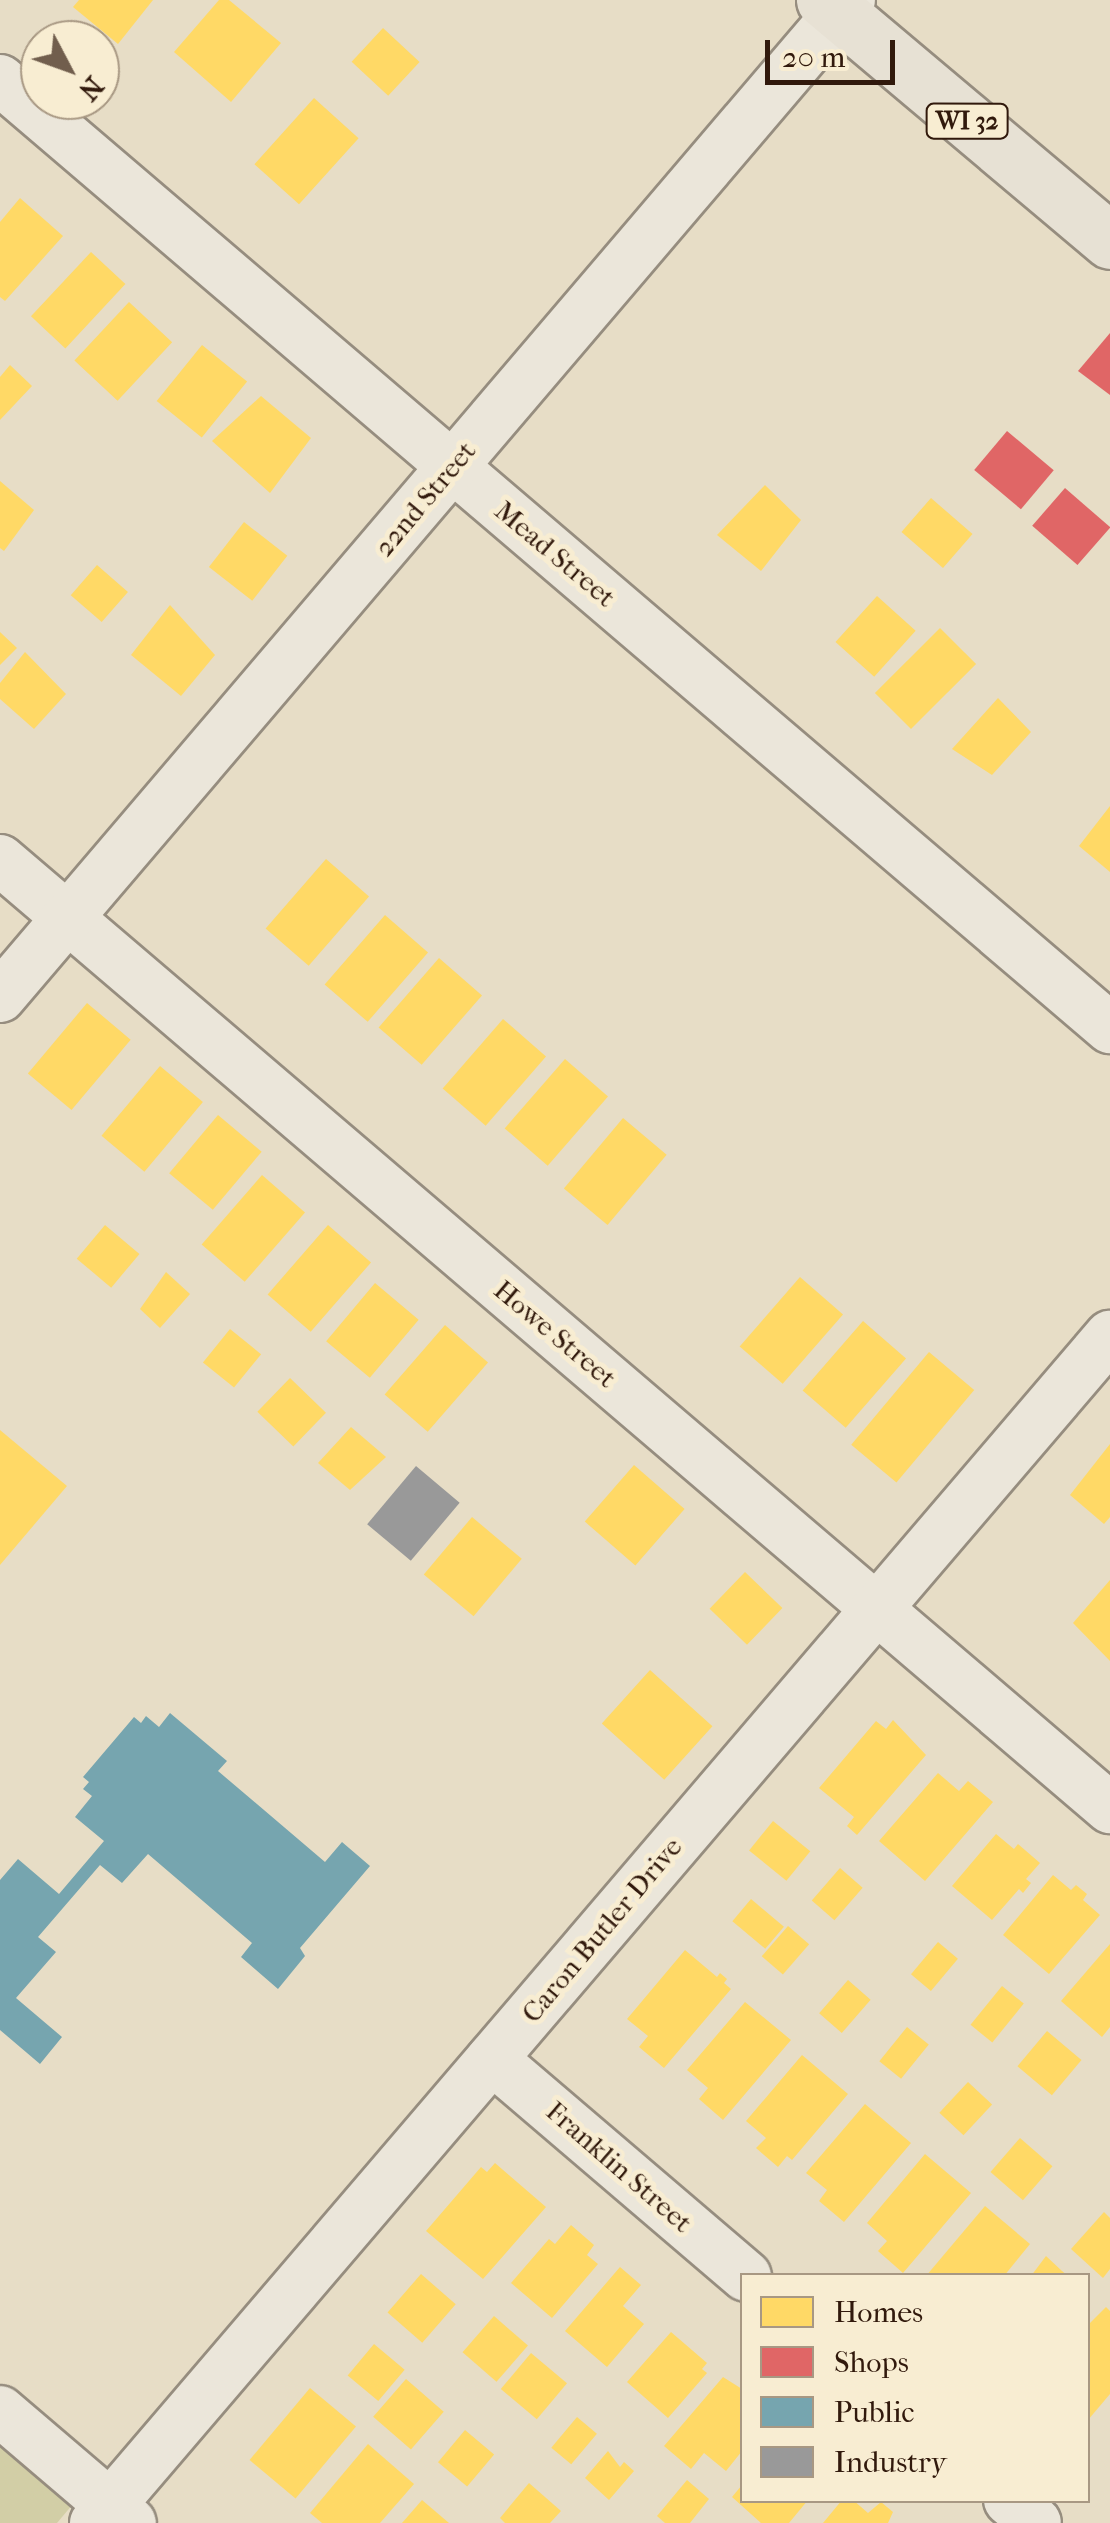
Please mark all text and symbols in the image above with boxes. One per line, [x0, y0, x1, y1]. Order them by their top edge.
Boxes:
north arrow [20, 20, 120, 120]
scale bar [770, 20, 900, 82]
text: 20 m [782, 40, 845, 75]
text: N [72, 70, 111, 108]
road number: WI 32 [924, 101, 1010, 141]
street label: 22nd Street [367, 435, 483, 563]
street label: Mead Street [488, 494, 622, 614]
street label: Howe Street [487, 1273, 623, 1395]
street label: Caron Butler Drive [515, 1831, 689, 2029]
street label: Franklin Street [539, 2094, 699, 2240]
legend [740, 2273, 1090, 2503]
text: Homes [834, 2295, 923, 2330]
text: Shops [834, 2345, 909, 2380]
text: Public [834, 2395, 915, 2430]
text: Industry [834, 2445, 947, 2480]

